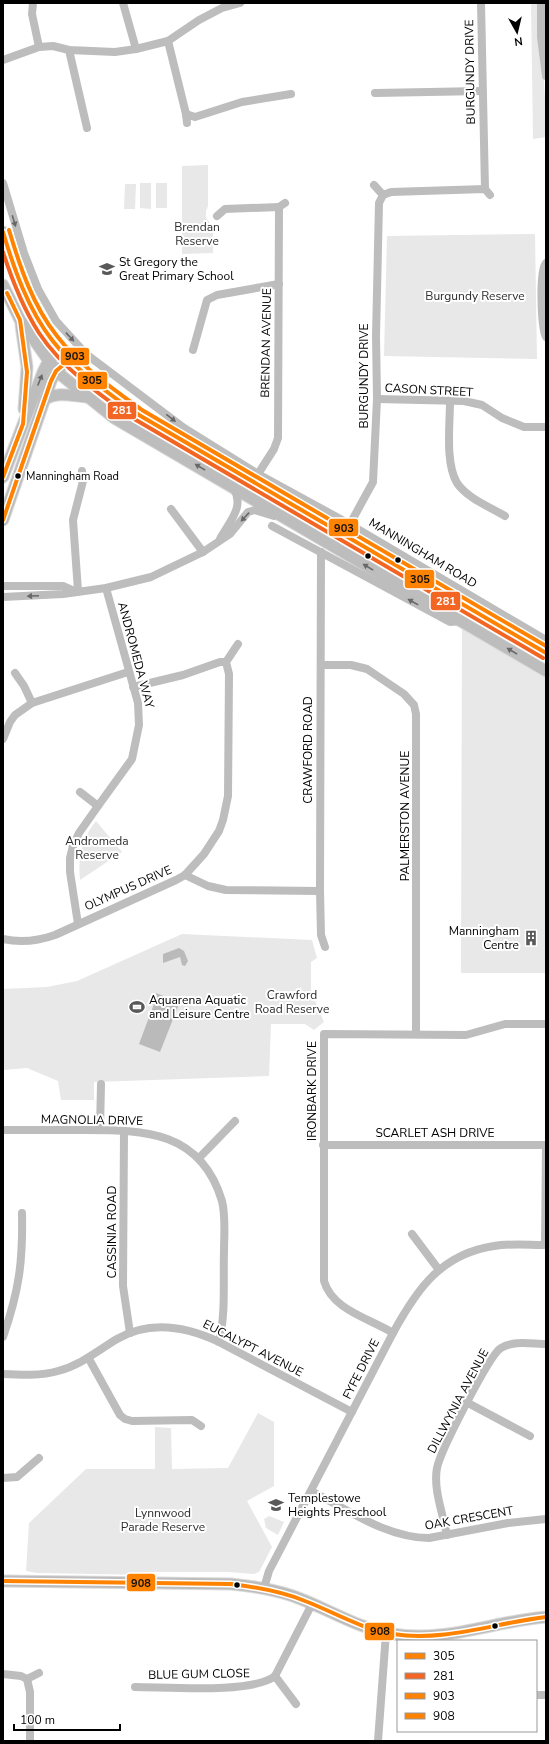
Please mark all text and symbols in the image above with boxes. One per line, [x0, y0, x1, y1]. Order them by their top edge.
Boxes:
north arrow [497, 12, 537, 52]
street label: BURGUNDY DRIVE [461, 19, 479, 125]
text: N [513, 33, 523, 49]
one-way arrow [11, 215, 17, 227]
park label: Brendan Reserve [174, 219, 220, 249]
place label: St Gregory the Great Primary School [119, 254, 234, 284]
school or university icon: St Gregory the Great Primary School [98, 260, 116, 278]
street label: BRENDAN AVENUE [257, 288, 275, 398]
park label: Burgundy Reserve [425, 288, 525, 304]
street label: BURGUNDY DRIVE [356, 323, 372, 429]
one-way arrow [65, 332, 74, 342]
line badge: 903 [60, 347, 90, 366]
text: 903 [65, 349, 85, 364]
line badge: 305 [77, 371, 108, 390]
one-way arrow [38, 373, 44, 385]
text: 305 [82, 373, 102, 388]
street label: CASON STREET [384, 380, 474, 400]
line badge: 281 [107, 401, 137, 420]
text: 281 [112, 403, 132, 418]
one-way arrow [166, 413, 177, 422]
one-way arrow [194, 464, 206, 471]
place label: Manningham Road [26, 469, 119, 484]
marker: Manningham Road [13, 471, 23, 481]
one-way arrow [240, 512, 250, 522]
street label: MANNINGHAM ROAD [366, 514, 480, 592]
line badge: 903 [328, 518, 359, 537]
text: 903 [334, 521, 354, 536]
unlabelled marker [363, 551, 373, 561]
unlabelled marker [393, 555, 403, 565]
one-way arrow [362, 563, 374, 570]
line badge: 305 [404, 569, 435, 589]
text: 305 [410, 572, 430, 587]
line badge: 281 [430, 591, 461, 611]
one-way arrow [27, 592, 39, 599]
text: 281 [436, 594, 456, 609]
one-way arrow [407, 599, 419, 605]
street label: ANDROMEDA WAY [114, 600, 158, 711]
one-way arrow [506, 648, 518, 655]
street label: CRAWFORD ROAD [300, 696, 316, 804]
street label: PALMERSTON AVENUE [397, 751, 413, 881]
park label: Andromeda Reserve [65, 833, 129, 863]
street label: OLYMPUS DRIVE [82, 862, 174, 914]
place label: Manningham Centre [449, 923, 519, 953]
building icon: Manningham Centre [522, 929, 540, 947]
park label: Crawford Road Reserve [255, 987, 329, 1017]
place label: Aquarena Aquatic and Leisure Centre [149, 992, 250, 1022]
sports icon: Aquarena Aquatic and Leisure Centre [128, 998, 146, 1016]
street label: IRONBARK DRIVE [304, 1041, 320, 1141]
street label: MAGNOLIA DRIVE [41, 1111, 143, 1129]
street label: SCARLET ASH DRIVE [375, 1125, 495, 1141]
street label: CASSINIA ROAD [104, 1185, 120, 1278]
street label: EUCALYPT AVENUE [200, 1316, 306, 1380]
street label: FYFE DRIVE [339, 1336, 383, 1402]
street label: DILLWYNIA AVENUE [424, 1346, 492, 1456]
place label: Templestowe Heights Preschool [288, 1490, 387, 1520]
school or university icon: Templestowe Heights Preschool [267, 1496, 285, 1514]
street label: OAK CRESCENT [423, 1502, 515, 1534]
park label: Lynnwood Parade Reserve [121, 1505, 205, 1535]
line badge: 908 [126, 1573, 156, 1592]
text: 908 [131, 1576, 151, 1591]
unlabelled marker [232, 1580, 242, 1590]
unlabelled marker [490, 1621, 500, 1631]
line badge: 908 [364, 1622, 395, 1641]
text: 908 [370, 1624, 390, 1639]
legend [397, 1640, 537, 1732]
text: 305 [433, 1648, 455, 1664]
street label: BLUE GUM CLOSE [148, 1665, 250, 1683]
text: 281 [433, 1668, 455, 1684]
text: 903 [433, 1688, 455, 1704]
scale bar [14, 1706, 120, 1732]
text: 908 [433, 1708, 455, 1724]
text: 100 m [20, 1712, 55, 1728]

